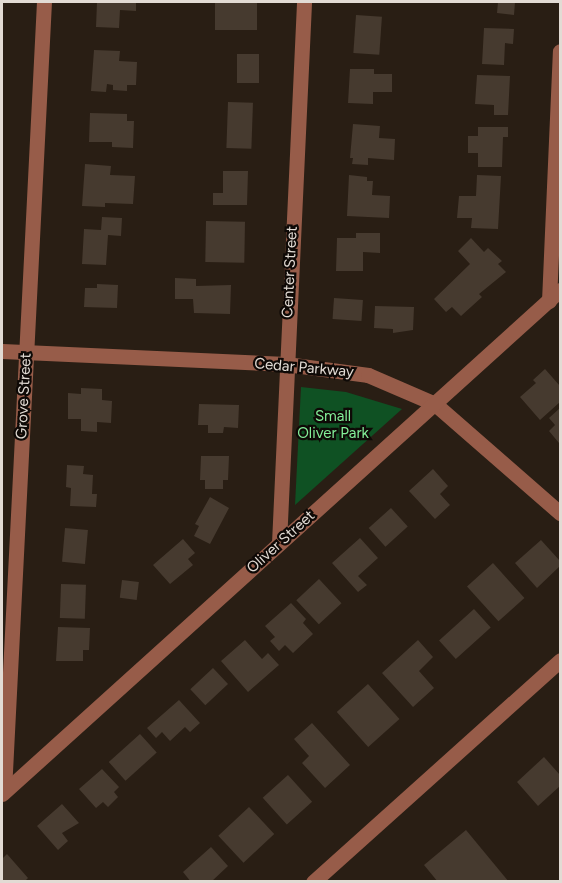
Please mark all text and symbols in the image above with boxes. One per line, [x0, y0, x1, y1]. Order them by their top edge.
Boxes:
street label: Center Street [279, 226, 301, 318]
street label: Grove Street [13, 352, 35, 440]
street label: Cedar Parkway [254, 355, 354, 381]
park label: Small Oliver Park [297, 407, 369, 442]
street label: Oliver Street [243, 507, 319, 577]

